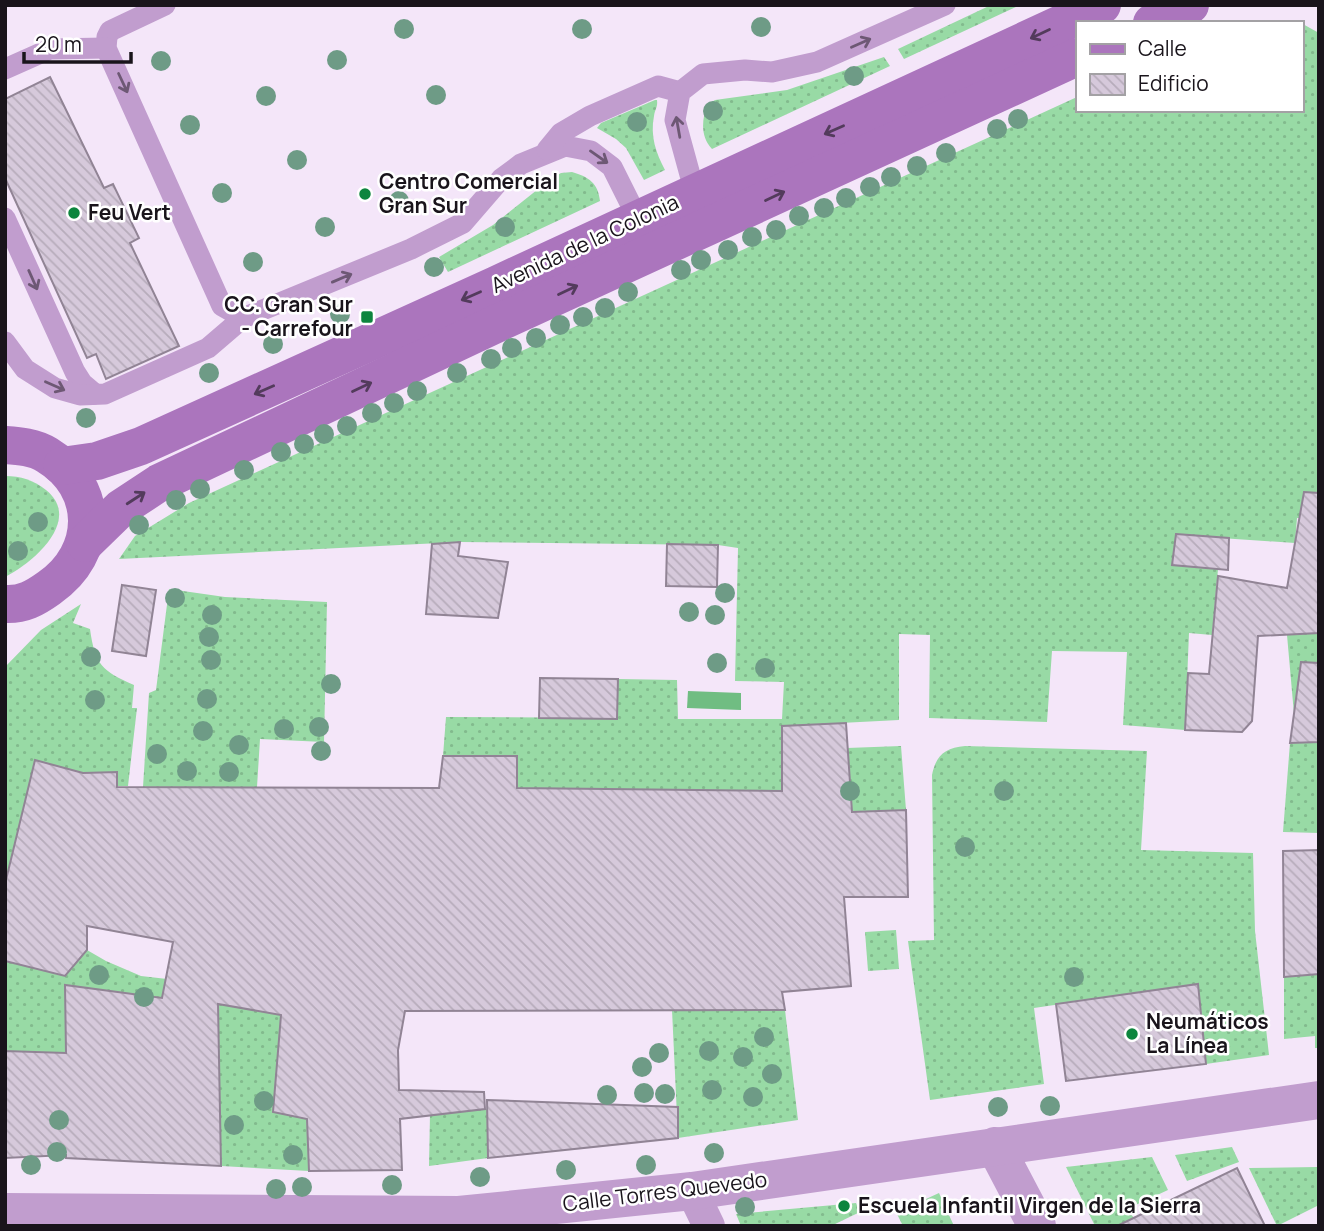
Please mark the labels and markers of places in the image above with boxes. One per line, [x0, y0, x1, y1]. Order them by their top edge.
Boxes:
place label: Centro Comercial Gran Sur [379, 167, 558, 219]
marker: Centro Comercial Gran Sur [357, 186, 373, 202]
place label: Feu Vert [88, 198, 171, 226]
marker: Feu Vert [66, 205, 82, 221]
place label: CC. Gran Sur - Carrefour [224, 290, 353, 342]
marker: CC. Gran Sur - Carrefour [359, 309, 375, 325]
place label: Neumáticos La Línea [1146, 1007, 1269, 1059]
marker: Neumáticos La Línea [1124, 1026, 1140, 1042]
place label: Escuela Infantil Virgen de la Sierra [858, 1191, 1201, 1219]
marker: Escuela Infantil Virgen de la Sierra [836, 1198, 852, 1214]

